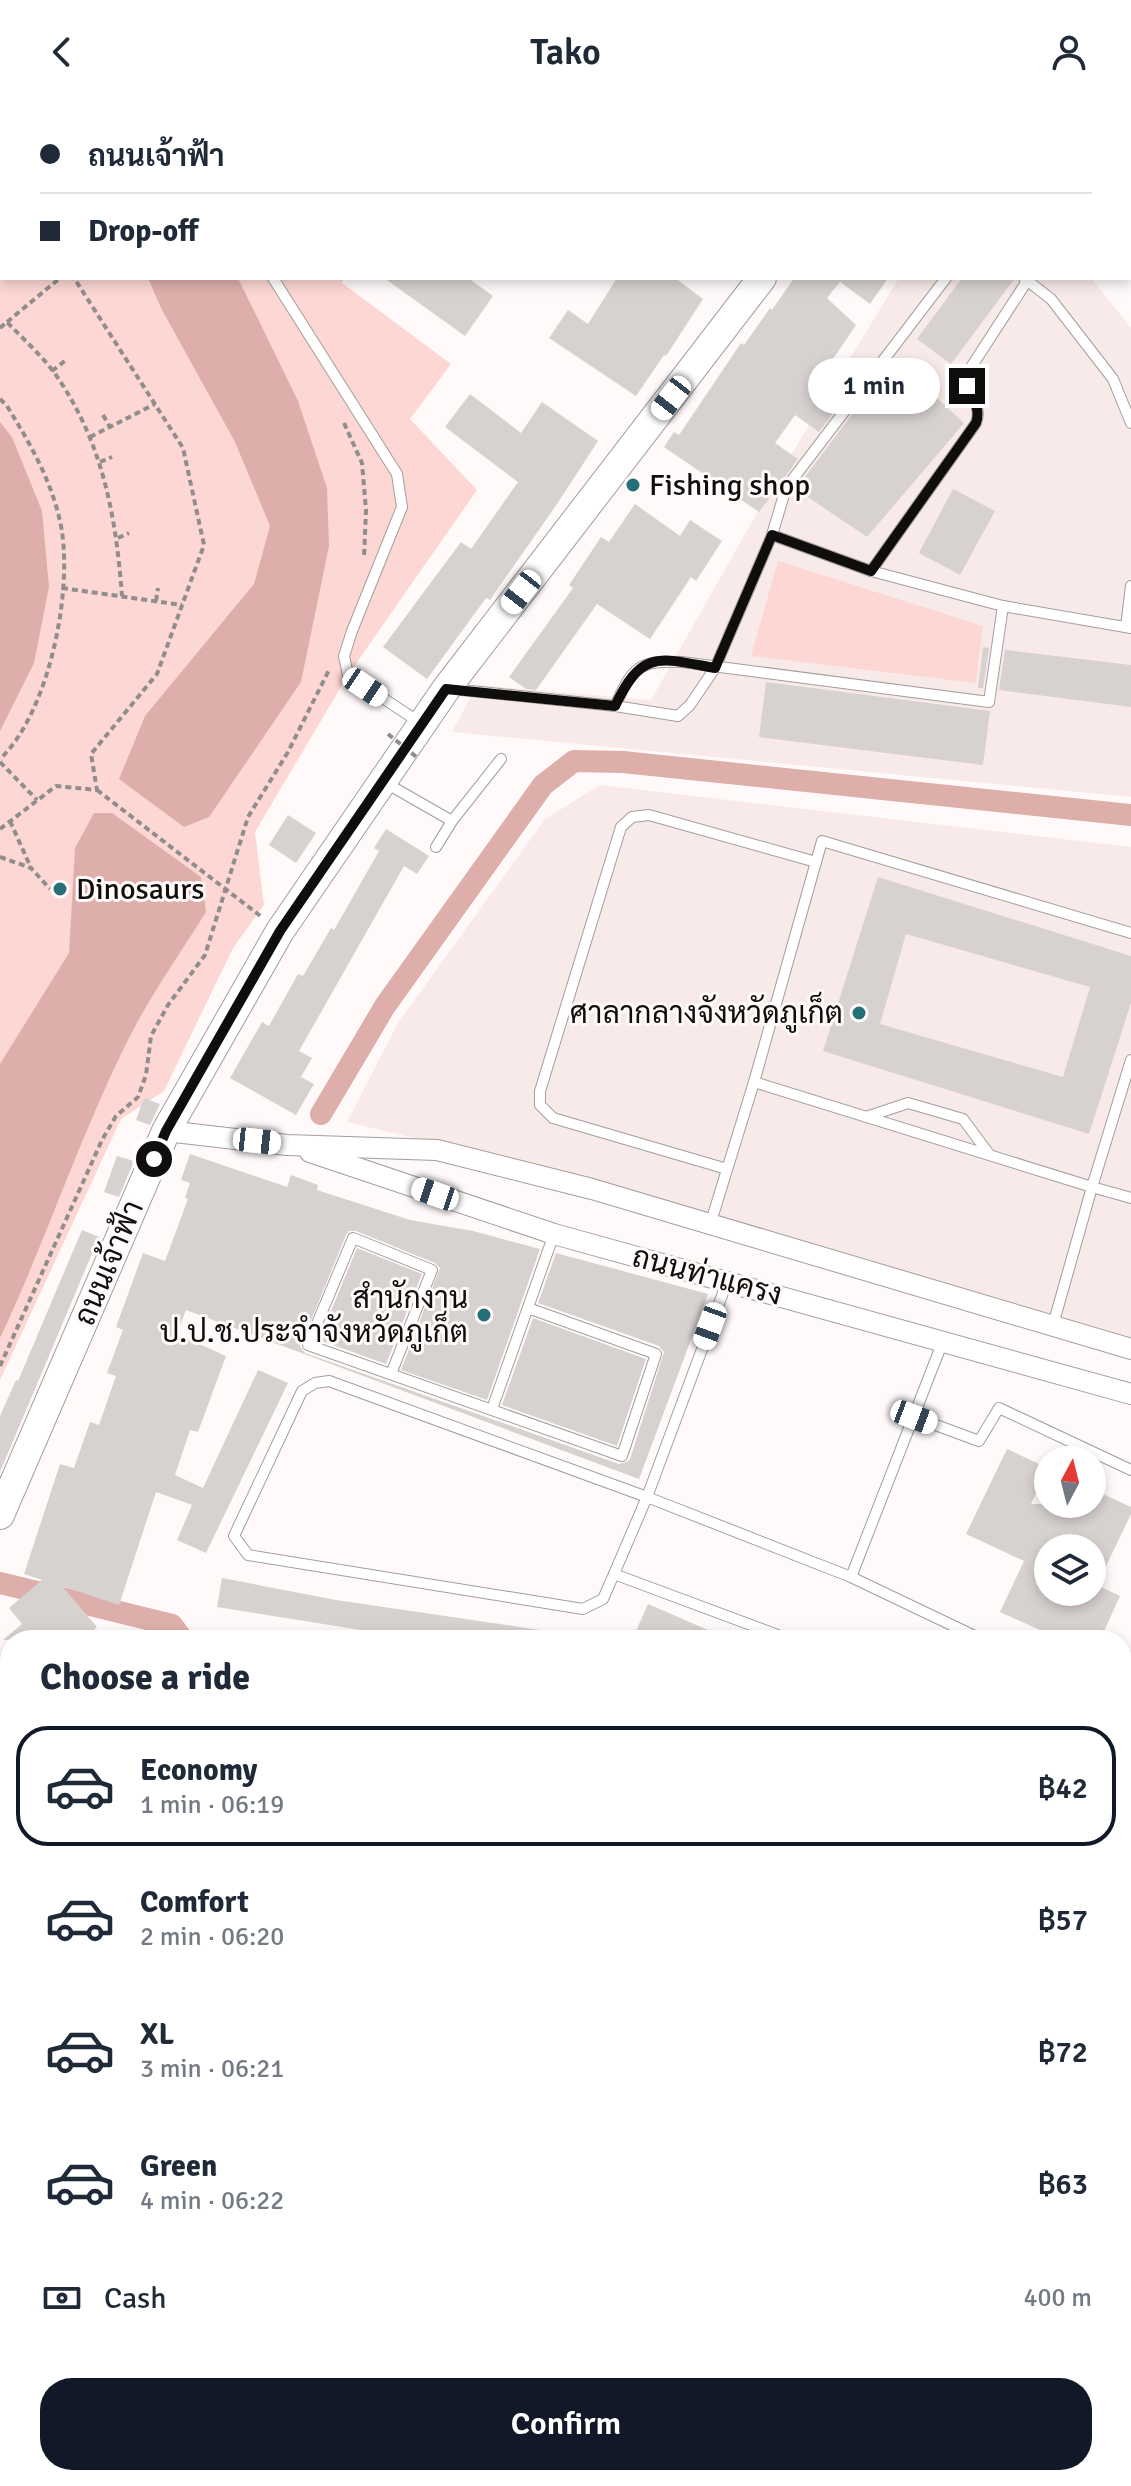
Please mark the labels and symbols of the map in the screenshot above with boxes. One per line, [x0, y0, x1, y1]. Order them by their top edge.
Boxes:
callout: 1 min [807, 358, 939, 414]
route end [949, 368, 985, 404]
car [647, 372, 695, 424]
place label: Fishing shop [649, 467, 810, 504]
marker: Fishing shop [624, 476, 642, 494]
car [497, 566, 545, 618]
car [338, 664, 392, 710]
place label: Dinosaurs [76, 871, 204, 908]
marker: Dinosaurs [51, 880, 69, 898]
place label: ศาลากลางจังหวัดภูเก็ต [570, 991, 843, 1033]
marker: ศาลากลางจังหวัดภูเก็ต [850, 1004, 868, 1022]
car [232, 1127, 282, 1155]
route start [136, 1141, 172, 1177]
car [408, 1175, 462, 1213]
street label: ถนนเจ้าฟ้า [63, 1194, 152, 1331]
street label: ถนนท่าแครง [628, 1238, 786, 1314]
place label: สำนักงาน ป.ป.ช.ประจำจังหวัดภูเก็ต [160, 1279, 468, 1352]
car [691, 1299, 729, 1353]
marker: สำนักงาน ป.ป.ช.ประจำจังหวัดภูเก็ต [475, 1306, 493, 1324]
car [887, 1397, 941, 1437]
north arrow [1034, 1446, 1106, 1518]

